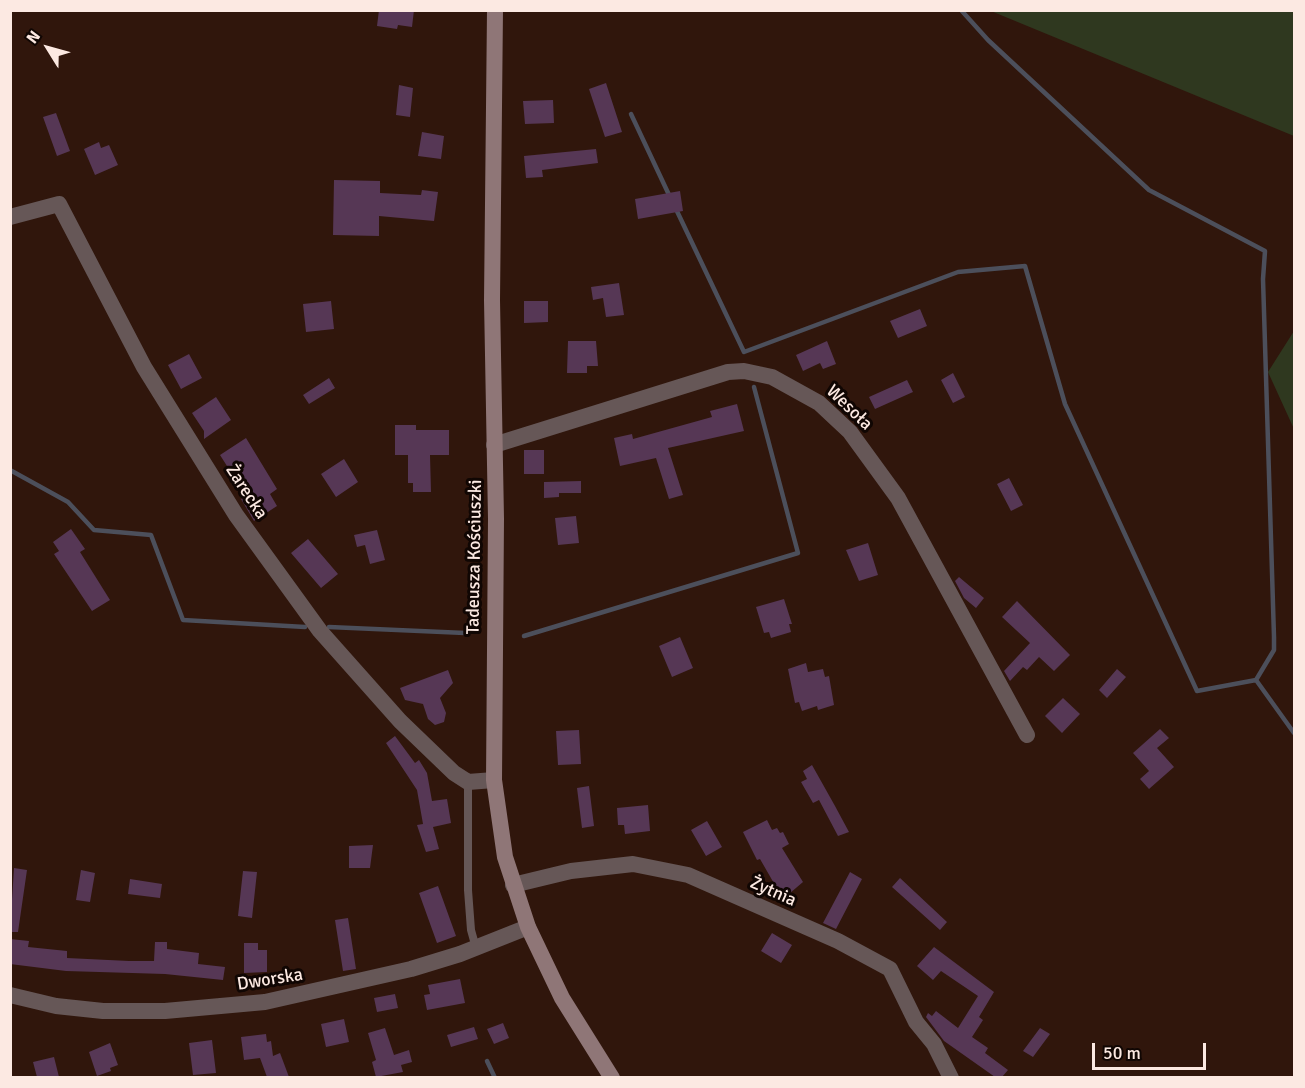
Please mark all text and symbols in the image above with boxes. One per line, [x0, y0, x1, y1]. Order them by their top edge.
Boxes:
north arrow [18, 18, 78, 78]
text: N [22, 27, 45, 48]
street label: Wesoła [821, 381, 877, 435]
street label: Żarecka [220, 461, 272, 523]
street label: Tadeusza Kościuszki [463, 479, 487, 635]
street label: Żytnia [747, 872, 799, 912]
street label: Dworska [236, 964, 304, 996]
scale bar [1095, 1031, 1209, 1069]
text: 50 m [1103, 1042, 1141, 1064]

